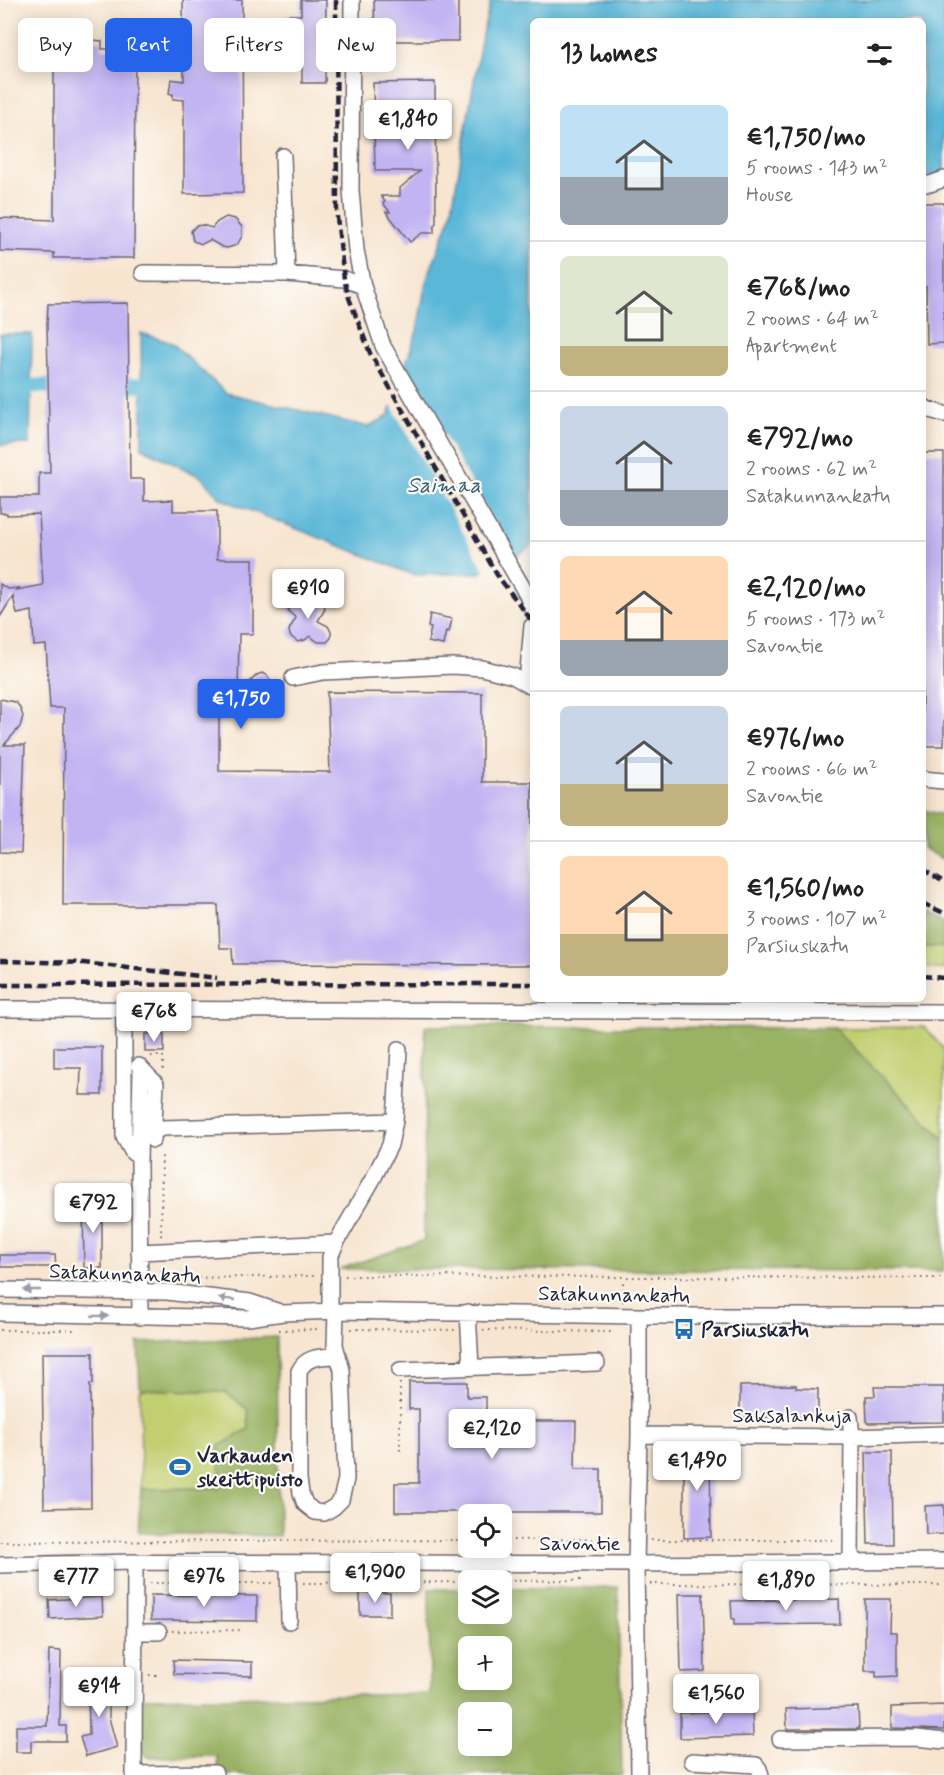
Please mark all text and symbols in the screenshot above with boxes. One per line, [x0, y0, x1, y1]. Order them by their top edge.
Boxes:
chip: Buy [18, 18, 93, 72]
chip: Rent [105, 18, 192, 72]
chip: Filters [204, 18, 304, 72]
chip: New [316, 18, 396, 72]
text: 13 homes [560, 37, 658, 71]
icon: filters [863, 38, 896, 71]
pin: €1,840 [359, 100, 457, 151]
text: €1,840 [378, 106, 438, 133]
text: €1,750/mo [746, 121, 866, 155]
icon: home [608, 129, 680, 201]
text: 5 rooms · 143 m² [746, 155, 888, 182]
text: House [746, 182, 793, 209]
text: €768/mo [746, 272, 850, 306]
icon: home [608, 280, 680, 352]
text: 2 rooms · 64 m² [746, 306, 879, 333]
text: Apartment [746, 333, 837, 360]
text: €792/mo [746, 422, 853, 456]
icon: home [608, 430, 680, 502]
text: 2 rooms · 62 m² [746, 456, 877, 483]
water label: Saimaa [407, 472, 481, 500]
text: Satakunnankatu [746, 483, 890, 510]
pin: €910 [272, 569, 344, 620]
text: €2,120/mo [746, 572, 866, 606]
text: €910 [286, 575, 330, 602]
icon: home [608, 580, 680, 652]
text: 5 rooms · 173 m² [746, 606, 885, 633]
text: Savontie [746, 633, 823, 660]
pin: €1,750 [192, 679, 290, 730]
text: €1,750 [212, 685, 270, 712]
text: €976/mo [746, 722, 844, 756]
icon: home [608, 730, 680, 802]
text: 2 rooms · 66 m² [746, 756, 877, 783]
text: Savontie [746, 783, 823, 810]
text: €1,560/mo [746, 872, 864, 906]
icon: home [608, 880, 680, 952]
text: 3 rooms · 107 m² [746, 906, 887, 933]
text: Parsiuskatu [746, 933, 849, 960]
pin: €768 [118, 992, 190, 1043]
text: €768 [130, 998, 178, 1025]
pin: €792 [57, 1183, 129, 1234]
text: €792 [68, 1189, 118, 1216]
street label: Satakunnankatu [49, 1257, 201, 1291]
street label: Satakunnankatu [538, 1280, 690, 1310]
one-way arrow [22, 1285, 41, 1295]
one-way arrow [217, 1294, 236, 1304]
one-way arrow [91, 1311, 110, 1320]
place label: Parsiuskatu [701, 1316, 809, 1344]
bus stop icon: Parsiuskatu [672, 1317, 696, 1341]
street label: Saksalankuja [732, 1402, 852, 1430]
pin: €2,120 [443, 1409, 541, 1460]
text: €2,120 [463, 1415, 521, 1442]
pin: €1,490 [648, 1441, 746, 1492]
place label: Varkauden skeittipuisto [196, 1442, 303, 1494]
text: €1,490 [667, 1447, 727, 1474]
sports icon: Varkauden skeittipuisto [168, 1455, 192, 1479]
map controls [458, 1504, 512, 1756]
button: locate [458, 1504, 512, 1558]
street label: Savontie [539, 1530, 621, 1558]
pin: €1,900 [326, 1553, 424, 1604]
pin: €777 [40, 1557, 112, 1608]
pin: €976 [168, 1557, 240, 1608]
text: €1,900 [344, 1559, 406, 1586]
pin: €1,890 [737, 1561, 835, 1612]
text: €777 [53, 1563, 99, 1590]
text: €976 [183, 1563, 225, 1590]
text: €1,890 [756, 1567, 816, 1594]
button: layers [458, 1570, 512, 1624]
button: + [458, 1636, 512, 1690]
pin: €914 [63, 1667, 135, 1718]
text: €914 [77, 1673, 121, 1700]
pin: €1,560 [667, 1674, 765, 1725]
text: €1,560 [687, 1680, 745, 1707]
button: − [458, 1702, 512, 1756]

